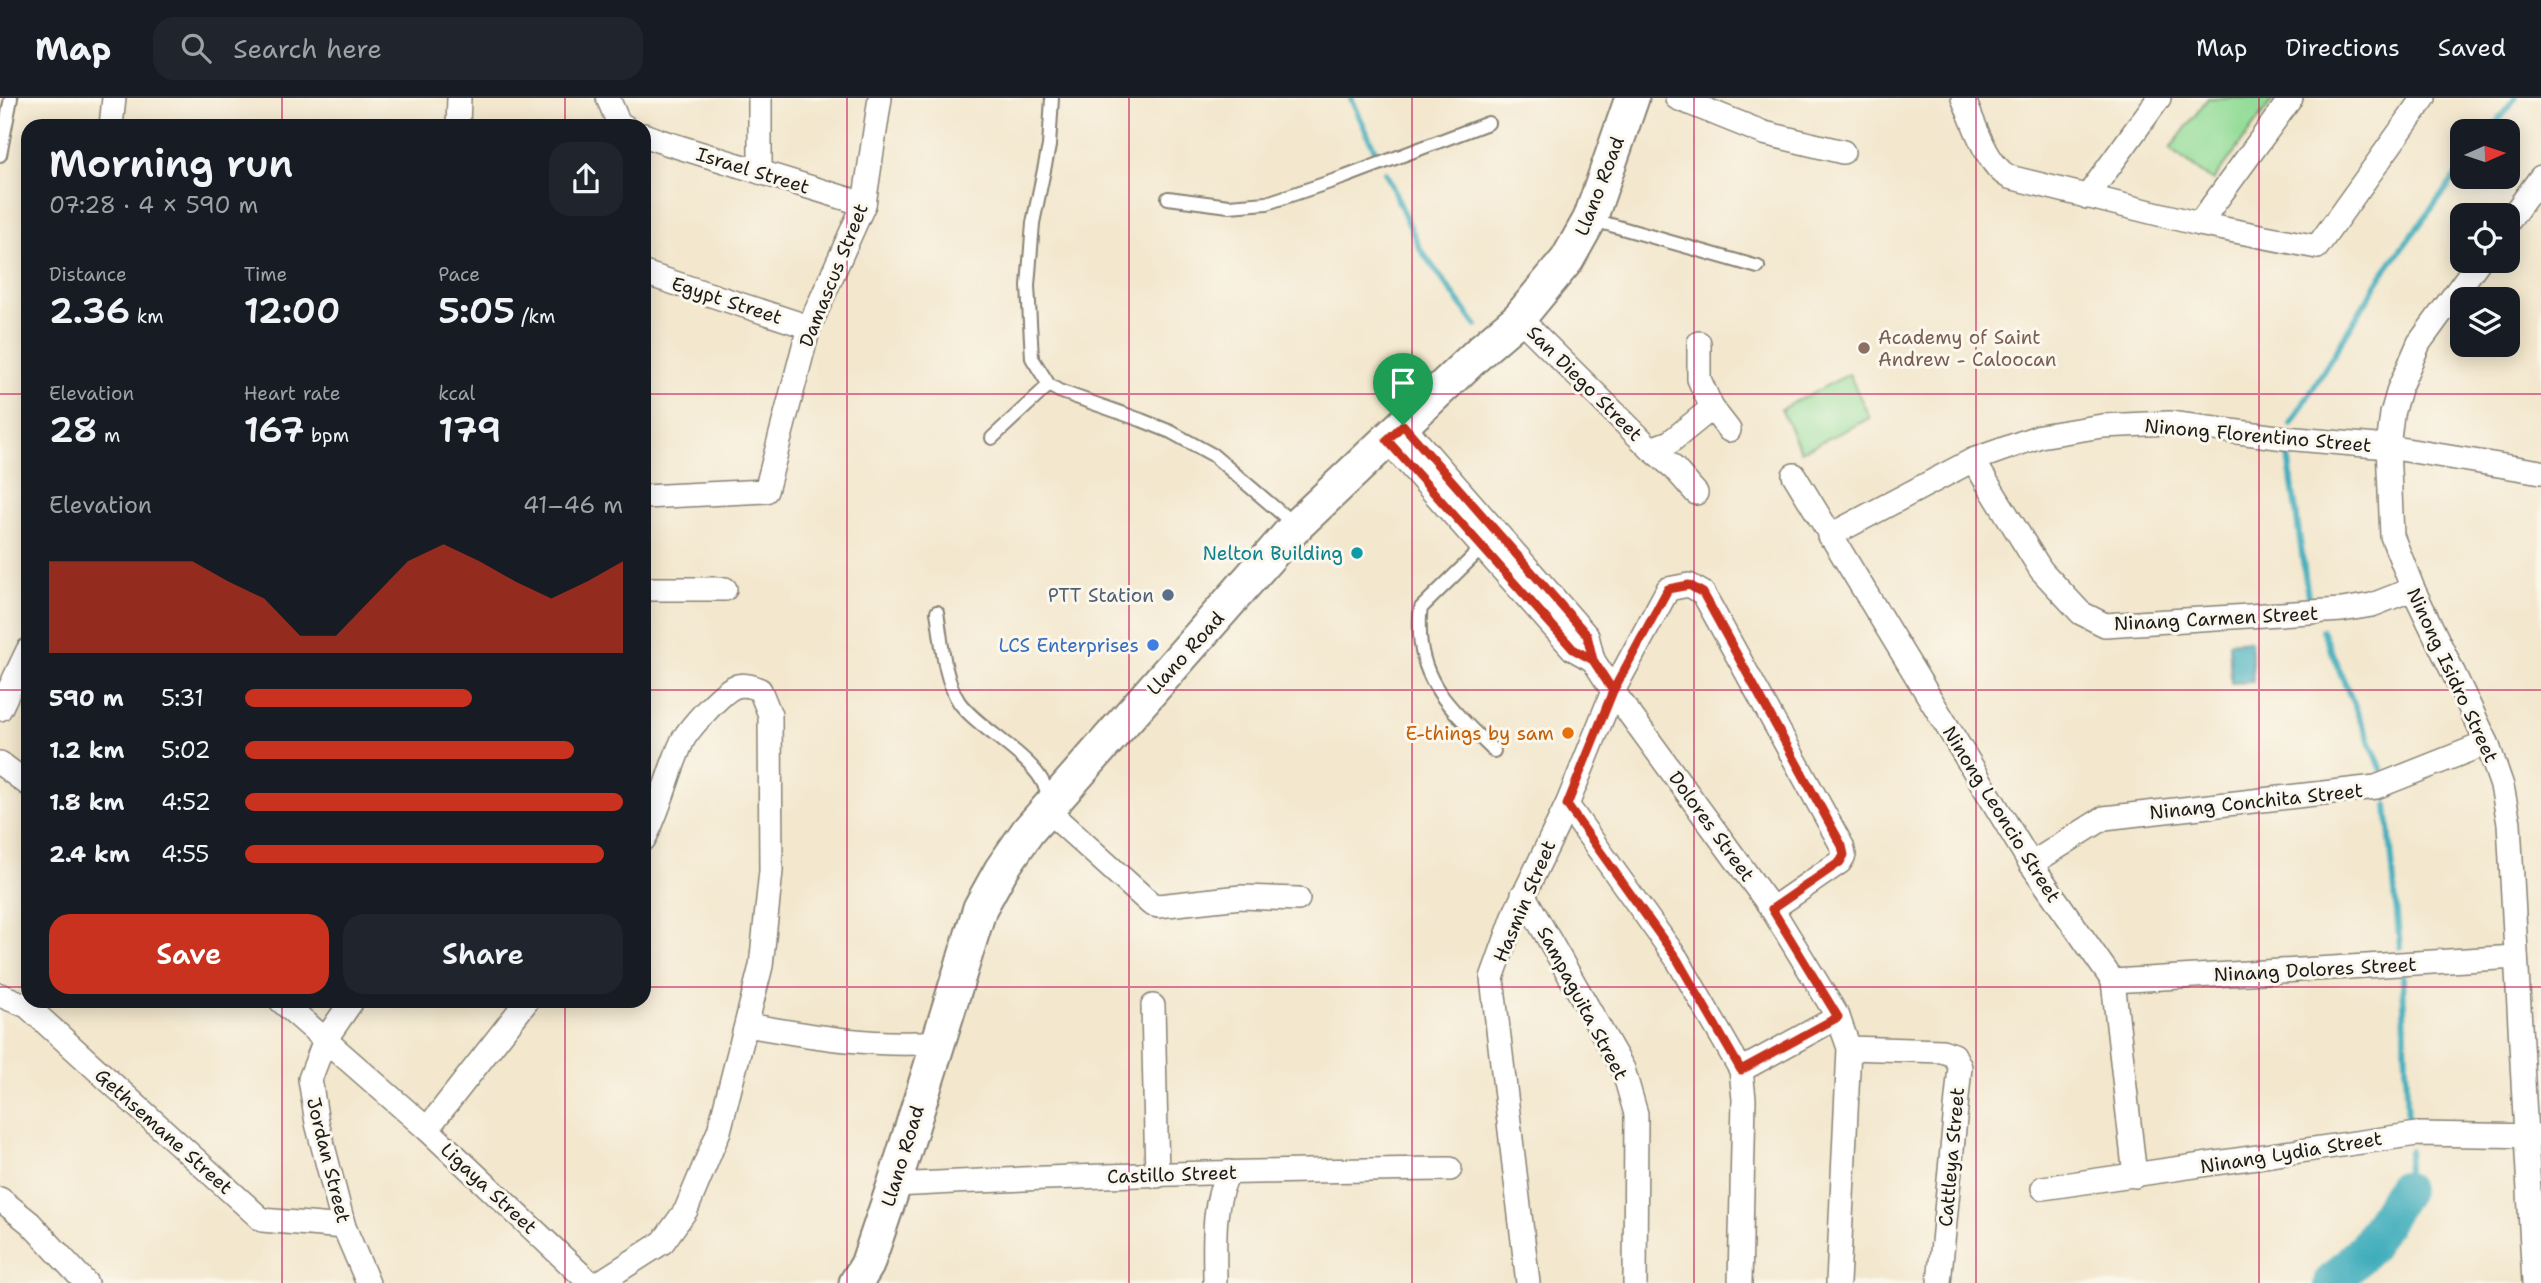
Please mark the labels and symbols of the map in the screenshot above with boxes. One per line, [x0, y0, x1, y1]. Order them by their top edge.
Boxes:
north arrow [2450, 119, 2520, 189]
street label: Llano Road [1569, 133, 1630, 239]
street label: Israel Street [693, 141, 813, 200]
street label: Damascus Street [793, 200, 874, 351]
street label: Egypt Street [668, 271, 785, 330]
street label: San Diego Street [1521, 320, 1648, 447]
place label: Academy of Saint Andrew - Caloocan [1878, 325, 2056, 372]
marker: Academy of Saint Andrew - Caloocan [1856, 340, 1872, 356]
pin [1373, 353, 1433, 425]
street label: Ninong Florentino Street [2144, 413, 2372, 458]
place label: Nelton Building [1203, 541, 1343, 566]
marker: Nelton Building [1349, 545, 1365, 561]
place label: PTT Station [1048, 583, 1154, 608]
street label: Ninong Isidro Street [2401, 584, 2504, 767]
marker: PTT Station [1160, 587, 1176, 603]
street label: Ninang Carmen Street [2113, 601, 2319, 636]
street label: Llano Road [1141, 606, 1230, 701]
place label: LCS Enterprises [999, 633, 1139, 658]
marker: LCS Enterprises [1145, 637, 1161, 653]
place label: E-things by sam [1406, 721, 1554, 746]
street label: Ninong Leoncio Street [1937, 721, 2066, 907]
marker: E-things by sam [1560, 725, 1576, 741]
street label: Dolores Street [1663, 766, 1760, 887]
street label: Ninang Conchita Street [2148, 778, 2364, 825]
street label: Hasmin Street [1488, 837, 1561, 966]
street label: Sampaguita Street [1532, 922, 1634, 1084]
street label: Ninang Dolores Street [2213, 952, 2417, 987]
street label: Gethsemane Street [90, 1063, 238, 1200]
street label: Cattleya Street [1933, 1086, 1970, 1228]
street label: Jordan Street [301, 1095, 356, 1226]
street label: Llano Road [875, 1102, 930, 1210]
street label: Ninang Lydia Street [2198, 1126, 2384, 1179]
street label: Ligaya Street [435, 1137, 542, 1239]
street label: Castillo Street [1106, 1160, 1238, 1189]

